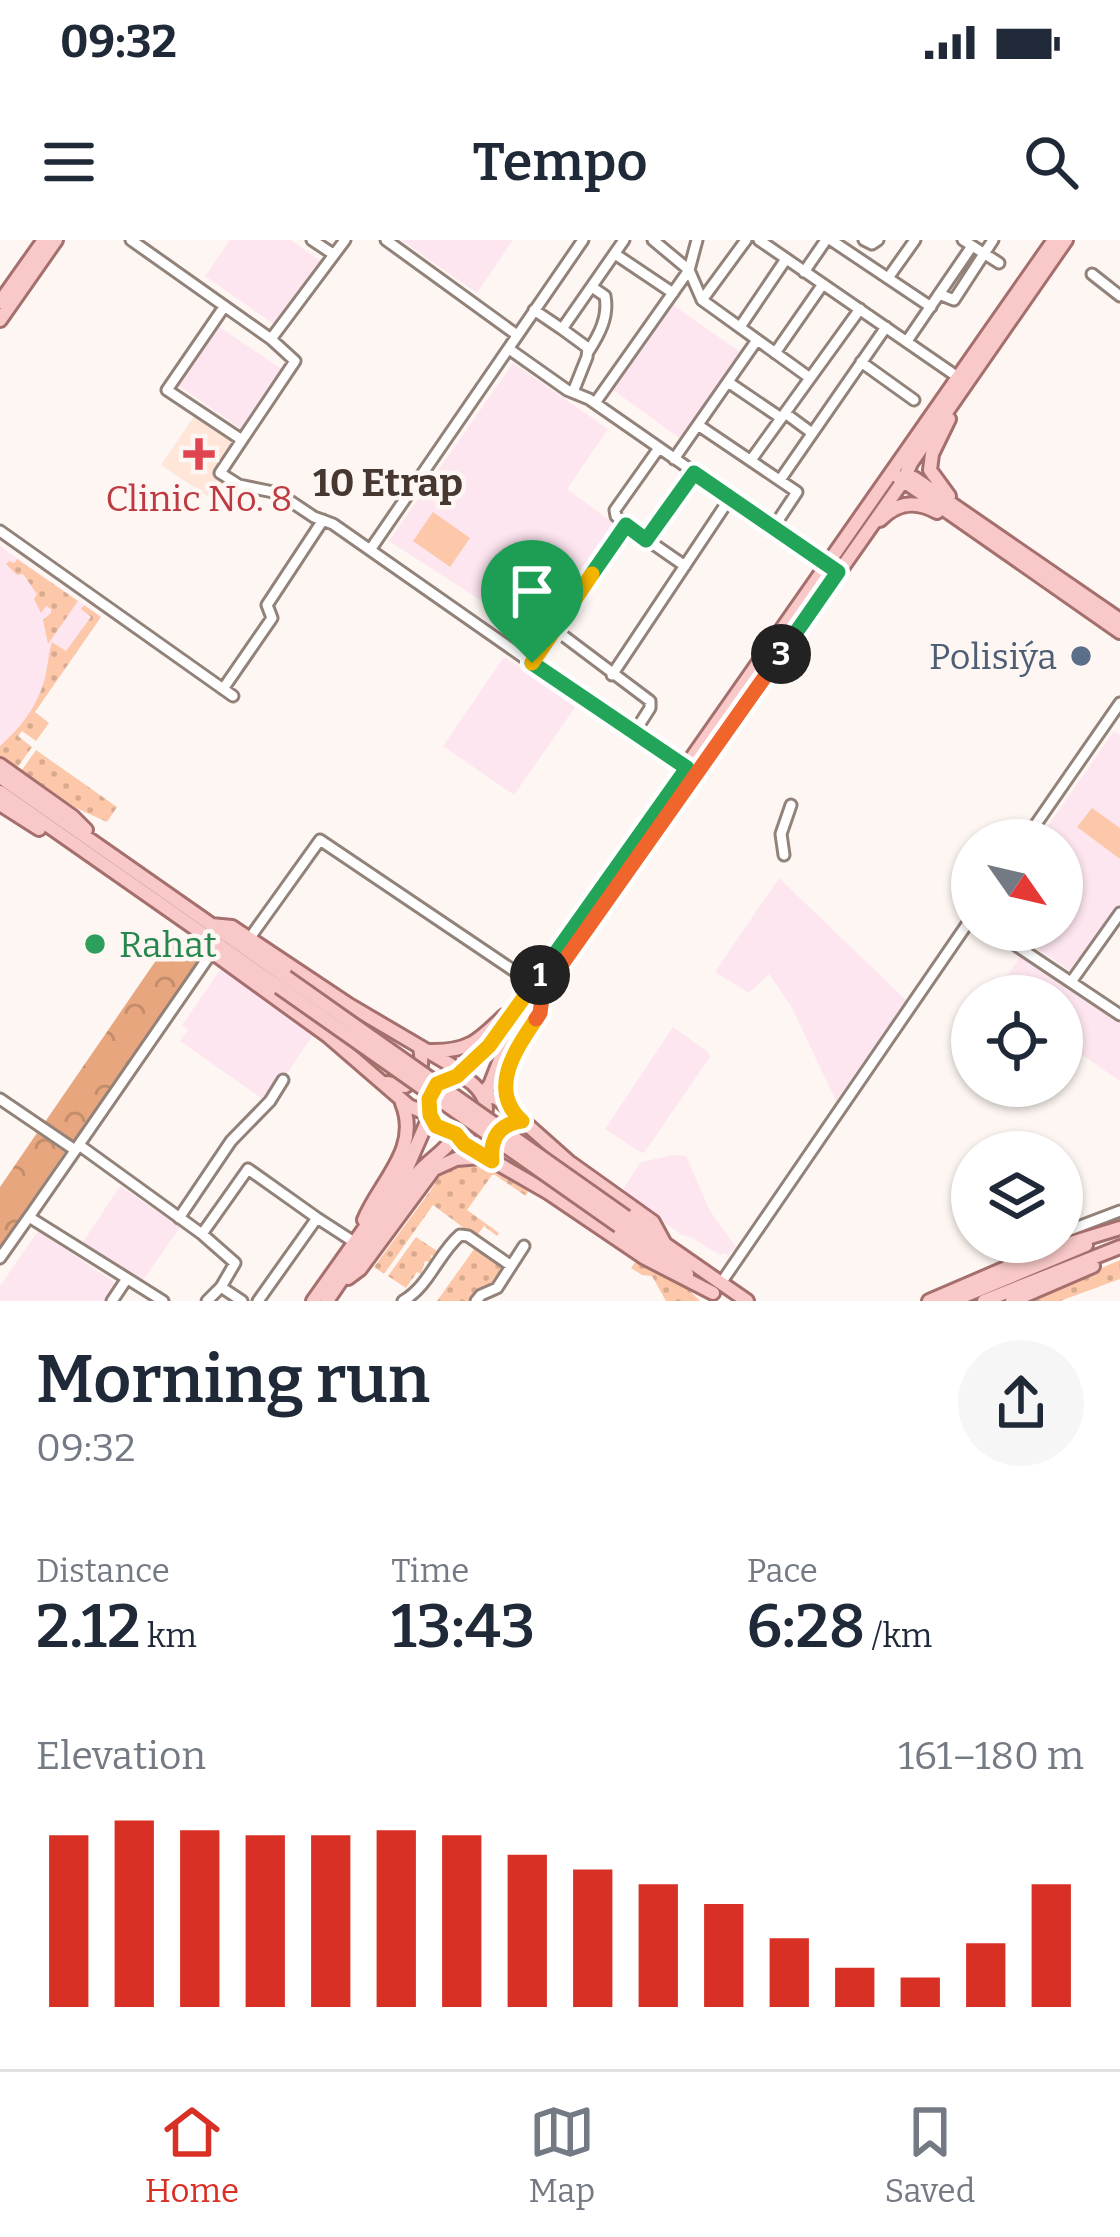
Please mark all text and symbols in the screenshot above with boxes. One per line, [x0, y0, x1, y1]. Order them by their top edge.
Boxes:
text: 09:32 [60, 15, 177, 69]
icon: menu [36, 129, 102, 195]
icon: search [1018, 129, 1084, 195]
text: Tempo [472, 130, 648, 194]
marker: Clinic No. 8 [183, 438, 215, 470]
district label: 10 Etrap [313, 460, 463, 506]
place label: Clinic No. 8 [106, 477, 292, 521]
pin [481, 540, 583, 663]
icon: arrive [499, 558, 565, 624]
pin: 3 [751, 624, 811, 684]
text: 3 [771, 634, 791, 674]
place label: Polisiýa [929, 635, 1057, 679]
marker: Polisiýa [1068, 643, 1094, 669]
north arrow [951, 819, 1083, 951]
map controls [951, 819, 1083, 1263]
place label: Rahat [119, 923, 217, 967]
marker: Rahat [82, 931, 108, 957]
pin: 1 [510, 945, 570, 1005]
text: 1 [533, 955, 547, 995]
button: locate [951, 975, 1083, 1107]
button: layers [951, 1131, 1083, 1263]
text: Morning run [36, 1340, 430, 1419]
button: share [958, 1340, 1084, 1466]
text: 09:32 [36, 1425, 136, 1471]
text: Distance [36, 1551, 170, 1591]
text: Time [391, 1551, 469, 1591]
text: Pace [747, 1551, 818, 1591]
text: 2.12 [36, 1591, 140, 1663]
text: 13:43 [391, 1591, 535, 1663]
text: 6:28 [747, 1591, 865, 1663]
text: km [140, 1616, 197, 1656]
text: /km [865, 1616, 932, 1656]
text: Elevation [36, 1733, 206, 1779]
text: 161–180 m [898, 1733, 1084, 1779]
tab: Home [145, 2099, 239, 2211]
tab: Map [529, 2099, 595, 2211]
tab: Saved [885, 2099, 975, 2211]

